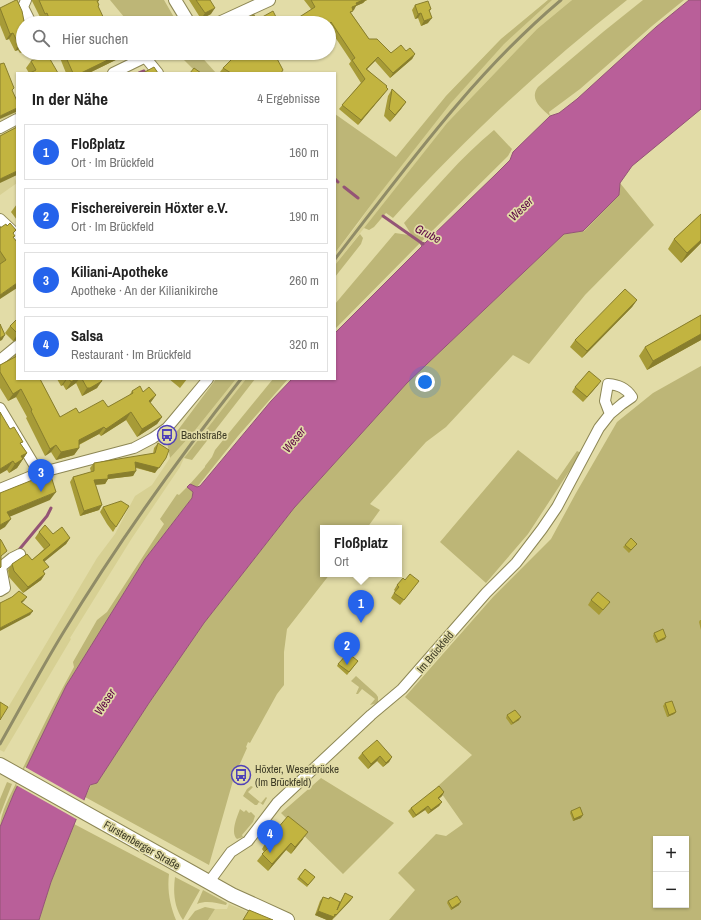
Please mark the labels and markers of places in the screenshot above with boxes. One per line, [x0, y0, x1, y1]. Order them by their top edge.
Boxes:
bus stop icon: Bachstraße [156, 424, 178, 446]
place label: Bachstraße [181, 428, 227, 442]
pin: 3 [28, 459, 54, 492]
pin: 1 [348, 590, 374, 623]
pin: 2 [334, 632, 360, 665]
place label: Höxter, Weserbrücke (Im Brückfeld) [255, 762, 339, 789]
bus stop icon: Höxter, Weserbrücke (Im Brückfeld) [230, 764, 252, 786]
pin: 4 [257, 820, 283, 853]

